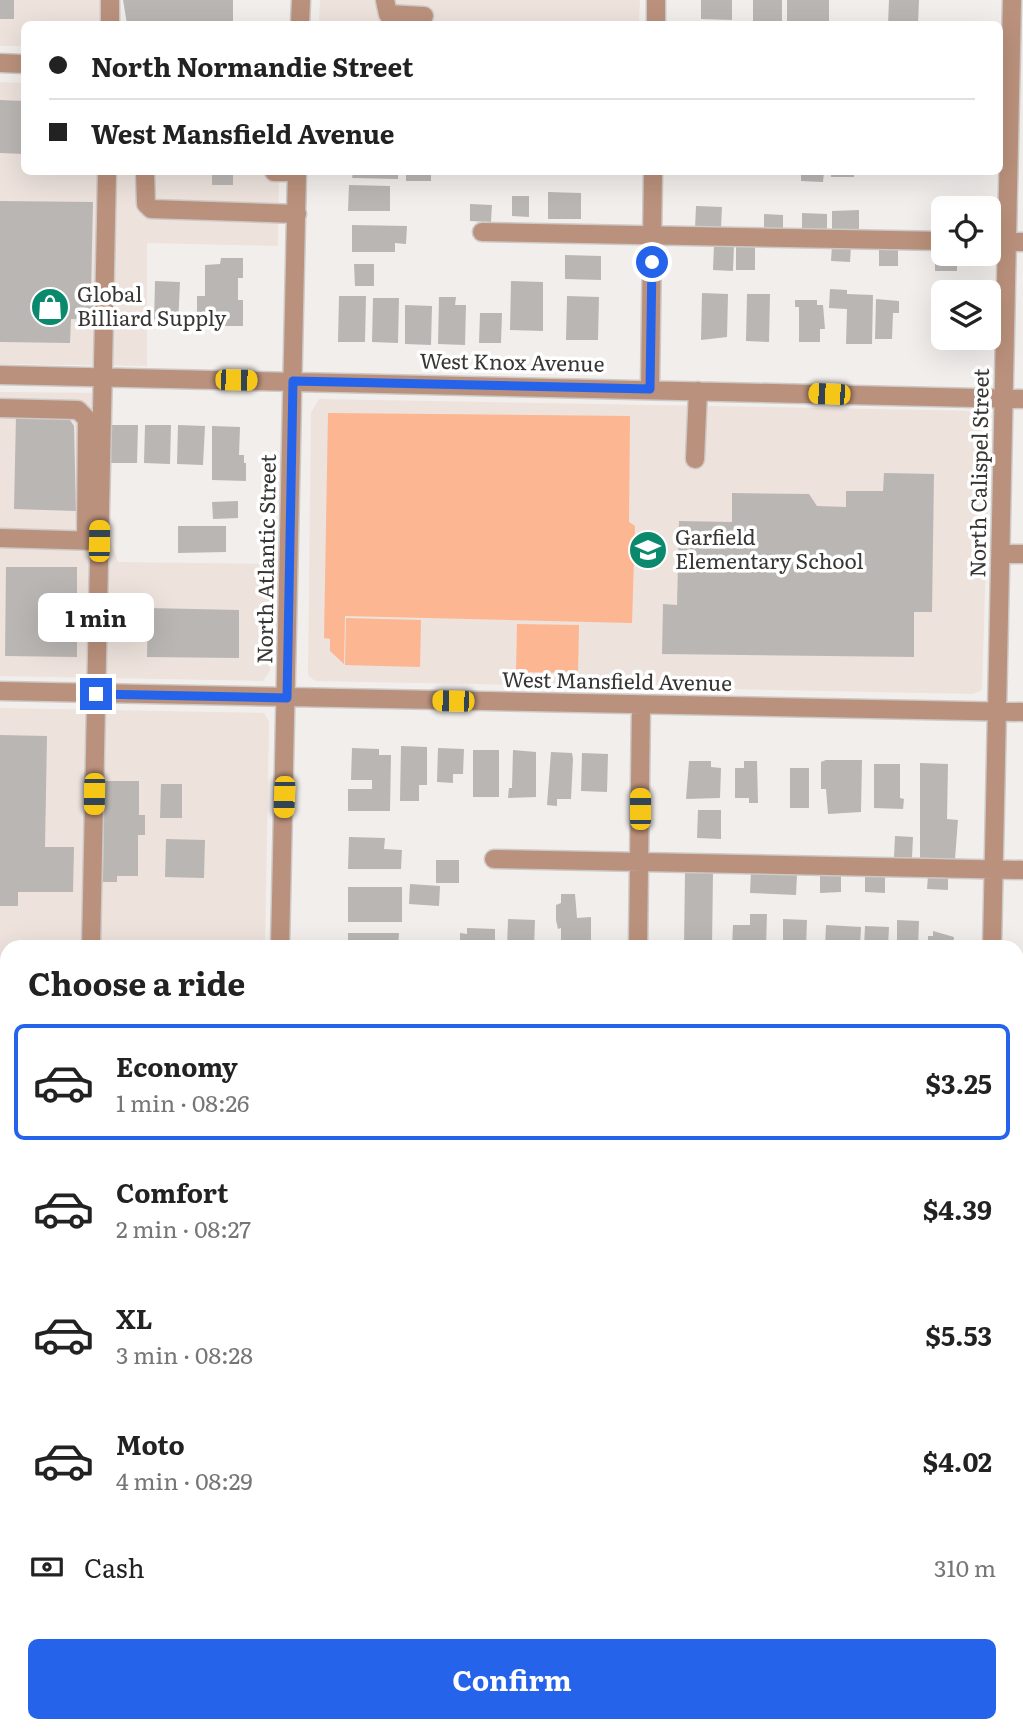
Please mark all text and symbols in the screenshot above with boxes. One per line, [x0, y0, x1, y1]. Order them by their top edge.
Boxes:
text: North Normandie Street [91, 46, 413, 85]
text: West Mansfield Avenue [91, 113, 395, 152]
map controls [931, 196, 1001, 350]
button: locate [931, 196, 1001, 266]
route start [636, 246, 668, 278]
place label: Global Billiard Supply [77, 277, 227, 332]
button: layers [931, 280, 1001, 350]
shop icon: Global Billiard Supply [29, 286, 71, 328]
street label: West Knox Avenue [419, 343, 605, 378]
street label: North Calispel Street [960, 368, 995, 578]
car [215, 369, 258, 391]
car [808, 383, 851, 405]
street label: North Atlantic Street [247, 453, 282, 664]
car [89, 520, 110, 562]
place label: Garfield Elementary School [675, 520, 864, 575]
school or university icon: Garfield Elementary School [627, 529, 669, 571]
callout: 1 min [38, 592, 154, 642]
text: 1 min [65, 600, 127, 634]
street label: West Mansfield Avenue [502, 662, 732, 697]
route end [80, 678, 112, 710]
car [432, 690, 475, 712]
car [84, 773, 105, 815]
car [273, 776, 296, 818]
car [630, 788, 651, 830]
text: Choose a ride [28, 958, 245, 1006]
text: Economy [116, 1046, 238, 1085]
icon: car [32, 1051, 95, 1114]
text: $3.25 [925, 1063, 992, 1102]
text: 1 min · 08:26 [116, 1085, 249, 1119]
text: Comfort [116, 1172, 228, 1211]
icon: car [32, 1177, 95, 1240]
text: $4.39 [923, 1189, 992, 1228]
text: 2 min · 08:27 [116, 1211, 251, 1245]
text: XL [116, 1298, 153, 1337]
icon: car [32, 1303, 95, 1366]
text: $5.53 [925, 1315, 992, 1354]
text: 3 min · 08:28 [116, 1337, 253, 1371]
text: Moto [116, 1424, 185, 1463]
icon: car [32, 1429, 95, 1492]
text: $4.02 [923, 1441, 992, 1480]
text: 4 min · 08:29 [116, 1463, 252, 1497]
text: Cash [84, 1547, 145, 1586]
icon: cash [28, 1548, 66, 1586]
text: 310 m [934, 1550, 996, 1584]
button: Confirm [28, 1639, 996, 1719]

